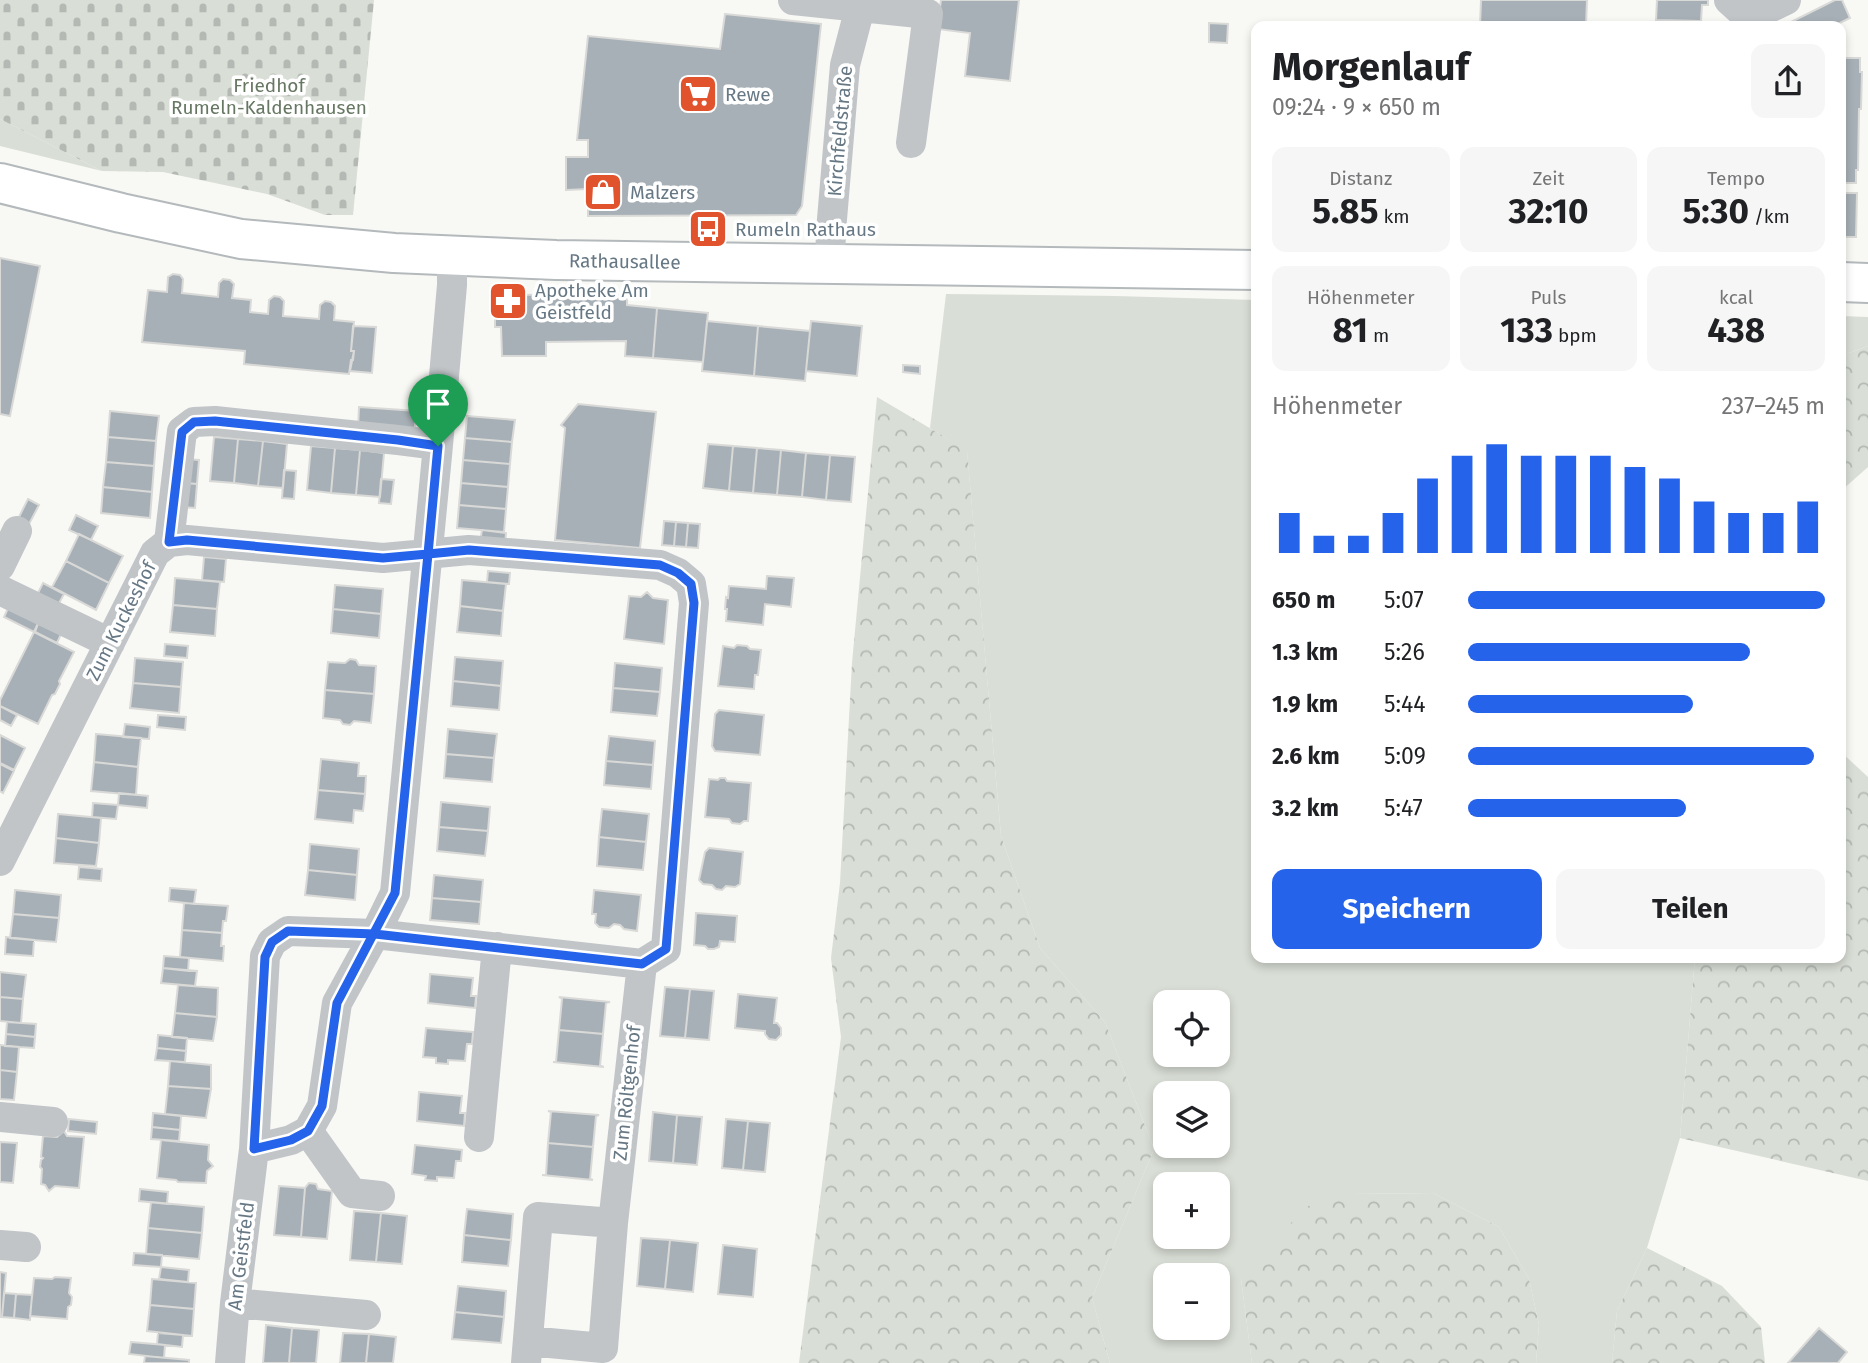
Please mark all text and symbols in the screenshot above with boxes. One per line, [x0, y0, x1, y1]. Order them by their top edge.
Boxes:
text: Morgenlauf [1272, 44, 1469, 90]
button: share [1751, 44, 1825, 118]
street label: Kirchfeldstraße [823, 65, 857, 197]
supermarket icon: Rewe [677, 73, 719, 115]
park label: Friedhof Rumeln-Kaldenhausen [171, 74, 367, 119]
place label: Rewe [725, 83, 771, 106]
text: 09:24 · 9 × 650 m [1272, 93, 1441, 121]
text: Distanz [1329, 167, 1392, 190]
text: Zeit [1532, 167, 1565, 190]
text: Tempo [1707, 167, 1765, 190]
shop icon: Malzers [582, 171, 624, 213]
place label: Malzers [630, 181, 695, 204]
text: 5.85 [1312, 190, 1378, 232]
text: 32:10 [1509, 190, 1588, 232]
text: 5:30 [1682, 190, 1749, 232]
text: km [1378, 205, 1409, 228]
text: /km [1749, 205, 1790, 228]
bus stop icon: Rumeln Rathaus [687, 208, 729, 250]
place label: Rumeln Rathaus [735, 218, 876, 241]
street label: Rathausallee [569, 249, 681, 273]
place label: Apotheke Am Geistfeld [535, 279, 649, 324]
pharmacy icon: Apotheke Am Geistfeld [487, 280, 529, 322]
text: Höhenmeter [1307, 286, 1415, 309]
text: Puls [1530, 286, 1567, 309]
text: kcal [1719, 286, 1753, 309]
text: 81 [1332, 309, 1368, 351]
text: 133 [1500, 309, 1553, 351]
text: 438 [1707, 309, 1765, 351]
text: m [1368, 324, 1389, 347]
text: bpm [1553, 324, 1597, 347]
pin [408, 374, 468, 446]
icon: arrive [419, 385, 457, 423]
text: Höhenmeter [1272, 392, 1402, 420]
text: 237–245 m [1722, 392, 1825, 420]
street label: Zum Kuckeshof [81, 556, 162, 684]
text: 650 m [1272, 586, 1336, 614]
text: 5:07 [1384, 586, 1424, 614]
text: 1.3 km [1272, 638, 1338, 666]
text: 5:26 [1384, 638, 1425, 666]
text: 1.9 km [1272, 690, 1338, 718]
text: 5:44 [1384, 690, 1425, 718]
text: 2.6 km [1272, 742, 1340, 770]
text: 5:09 [1384, 742, 1426, 770]
text: 3.2 km [1272, 794, 1339, 822]
text: 5:47 [1384, 794, 1423, 822]
button: Speichern [1272, 869, 1542, 949]
button: Teilen [1556, 869, 1825, 949]
map controls [1153, 990, 1230, 1340]
button: locate [1153, 990, 1230, 1067]
street label: Zum Röltgenhof [608, 1023, 646, 1162]
button: layers [1153, 1081, 1230, 1158]
button: + [1153, 1172, 1230, 1249]
street label: Am Geistfeld [223, 1200, 259, 1312]
button: − [1153, 1263, 1230, 1340]

